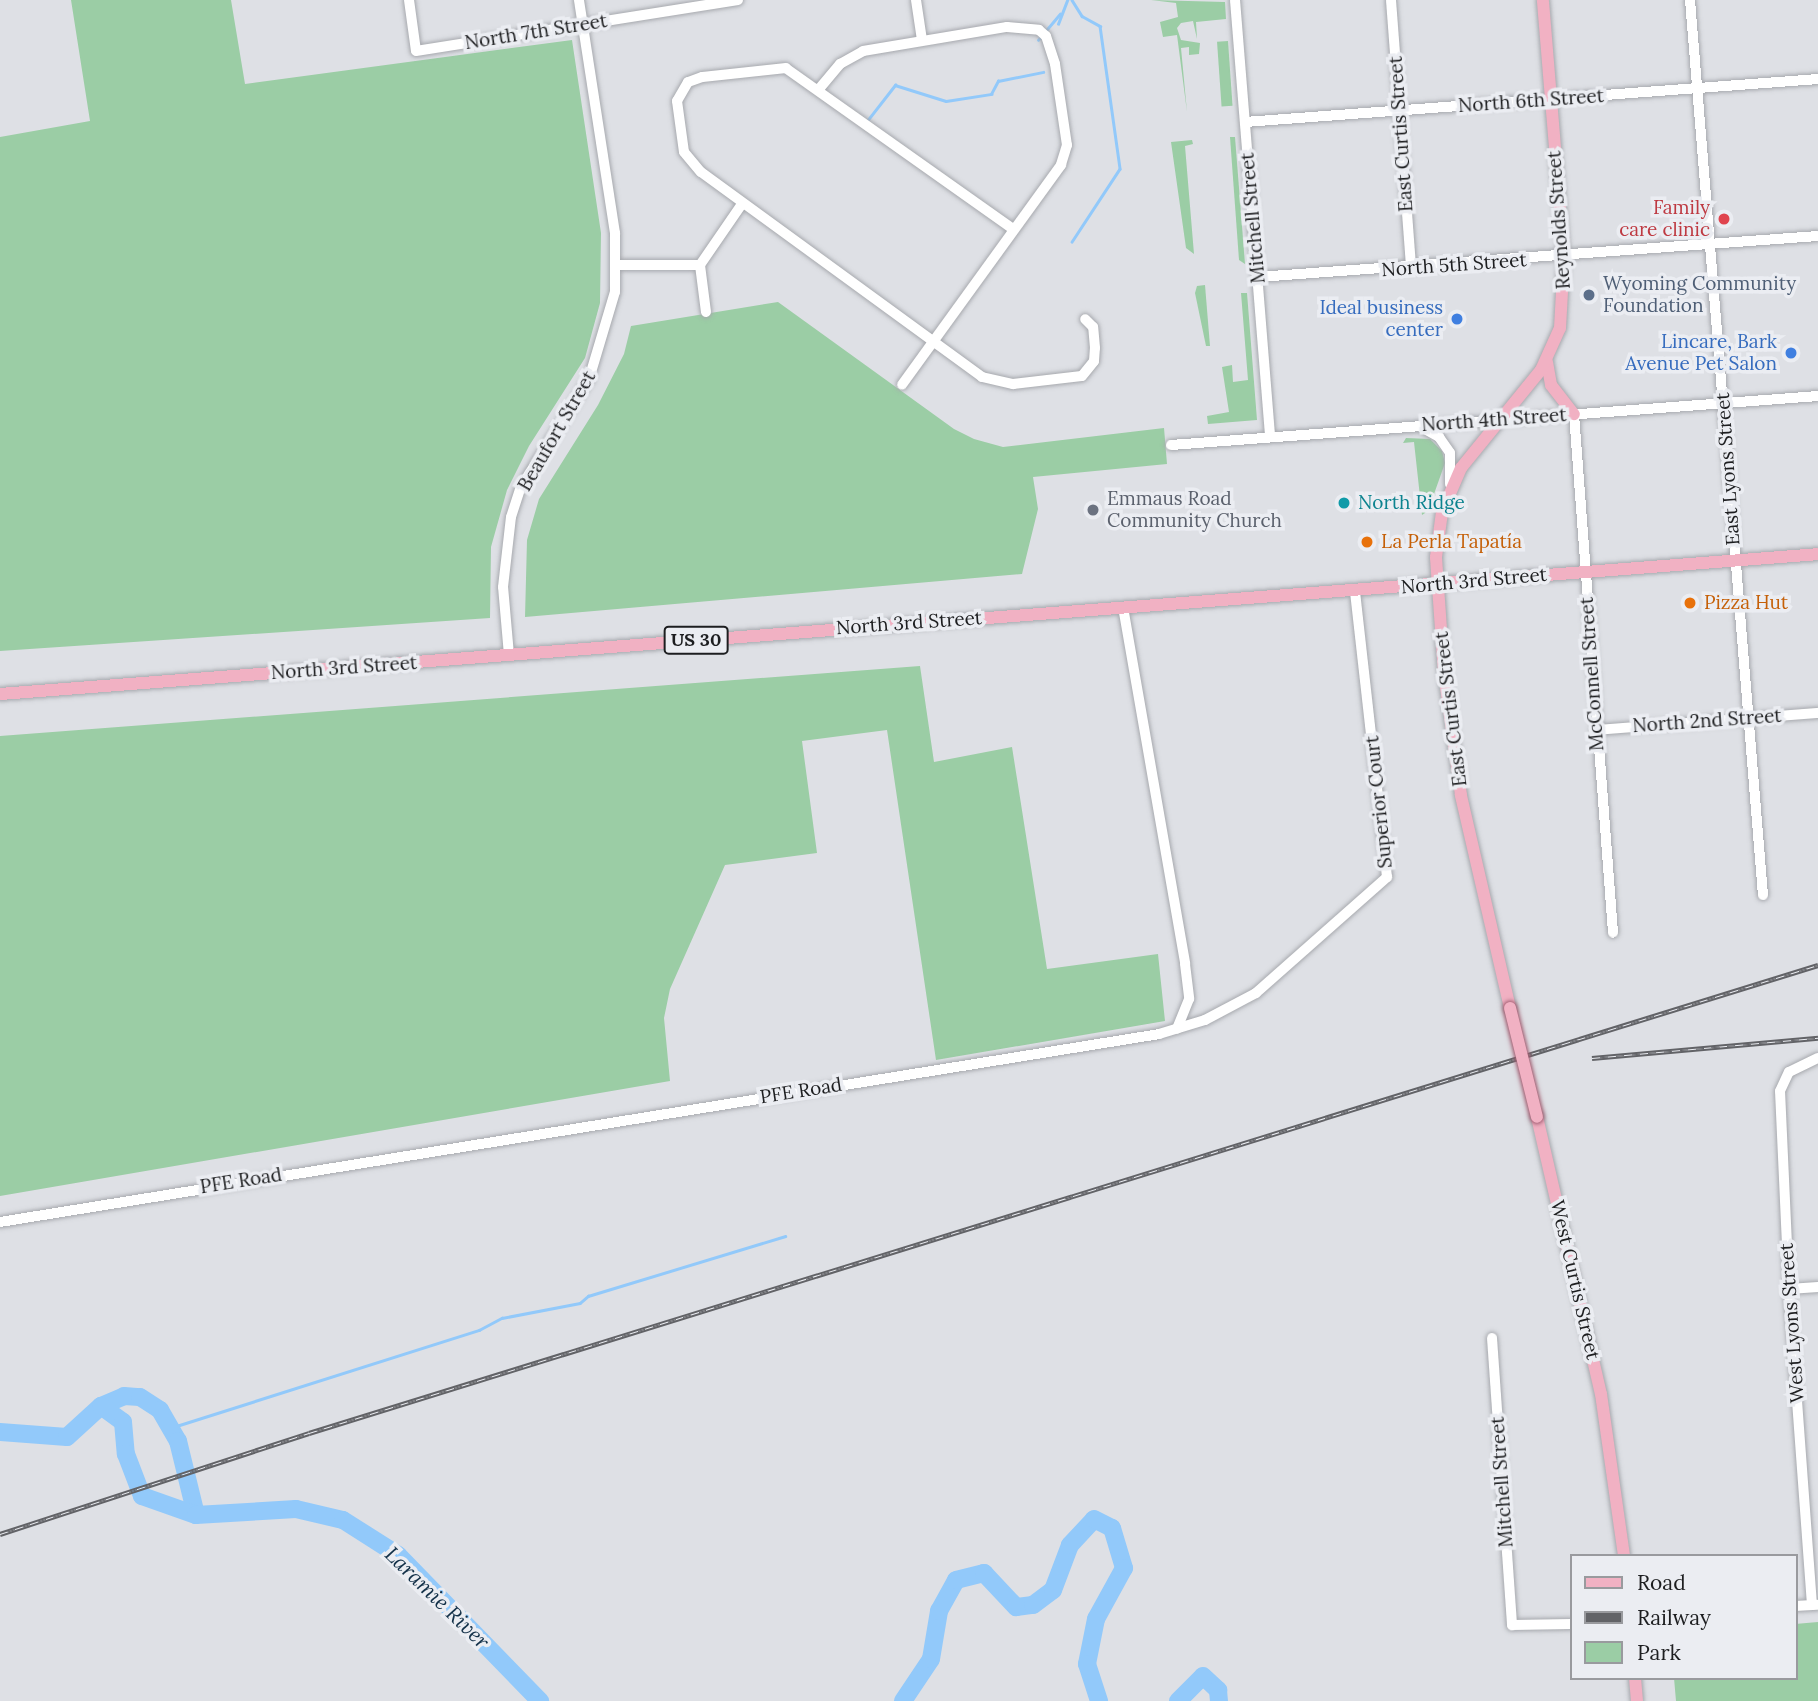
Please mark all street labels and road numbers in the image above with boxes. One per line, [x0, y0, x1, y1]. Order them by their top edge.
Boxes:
street label: North 7th Street [463, 9, 609, 55]
street label: East Curtis Street [1384, 55, 1418, 213]
street label: North 6th Street [1457, 85, 1605, 117]
street label: Reynolds Street [1543, 150, 1575, 290]
street label: Mitchell Street [1236, 152, 1270, 284]
street label: North 5th Street [1381, 249, 1527, 281]
street label: Beaufort Street [513, 367, 601, 495]
street label: East Lyons Street [1711, 392, 1745, 546]
street label: North 4th Street [1421, 404, 1567, 436]
street label: North 3rd Street [1400, 563, 1548, 599]
street label: McConnell Street [1575, 596, 1609, 752]
street label: North 3rd Street [835, 607, 983, 639]
road number: US 30 [663, 626, 729, 654]
street label: East Curtis Street [1430, 630, 1472, 788]
street label: North 3rd Street [270, 652, 418, 684]
street label: North 2nd Street [1632, 704, 1782, 738]
street label: Superior Court [1361, 735, 1397, 869]
street label: PFE Road [758, 1073, 844, 1109]
street label: PFE Road [198, 1163, 284, 1199]
street label: West Curtis Street [1546, 1198, 1604, 1362]
street label: West Lyons Street [1775, 1242, 1809, 1404]
street label: Mitchell Street [1486, 1416, 1518, 1548]

